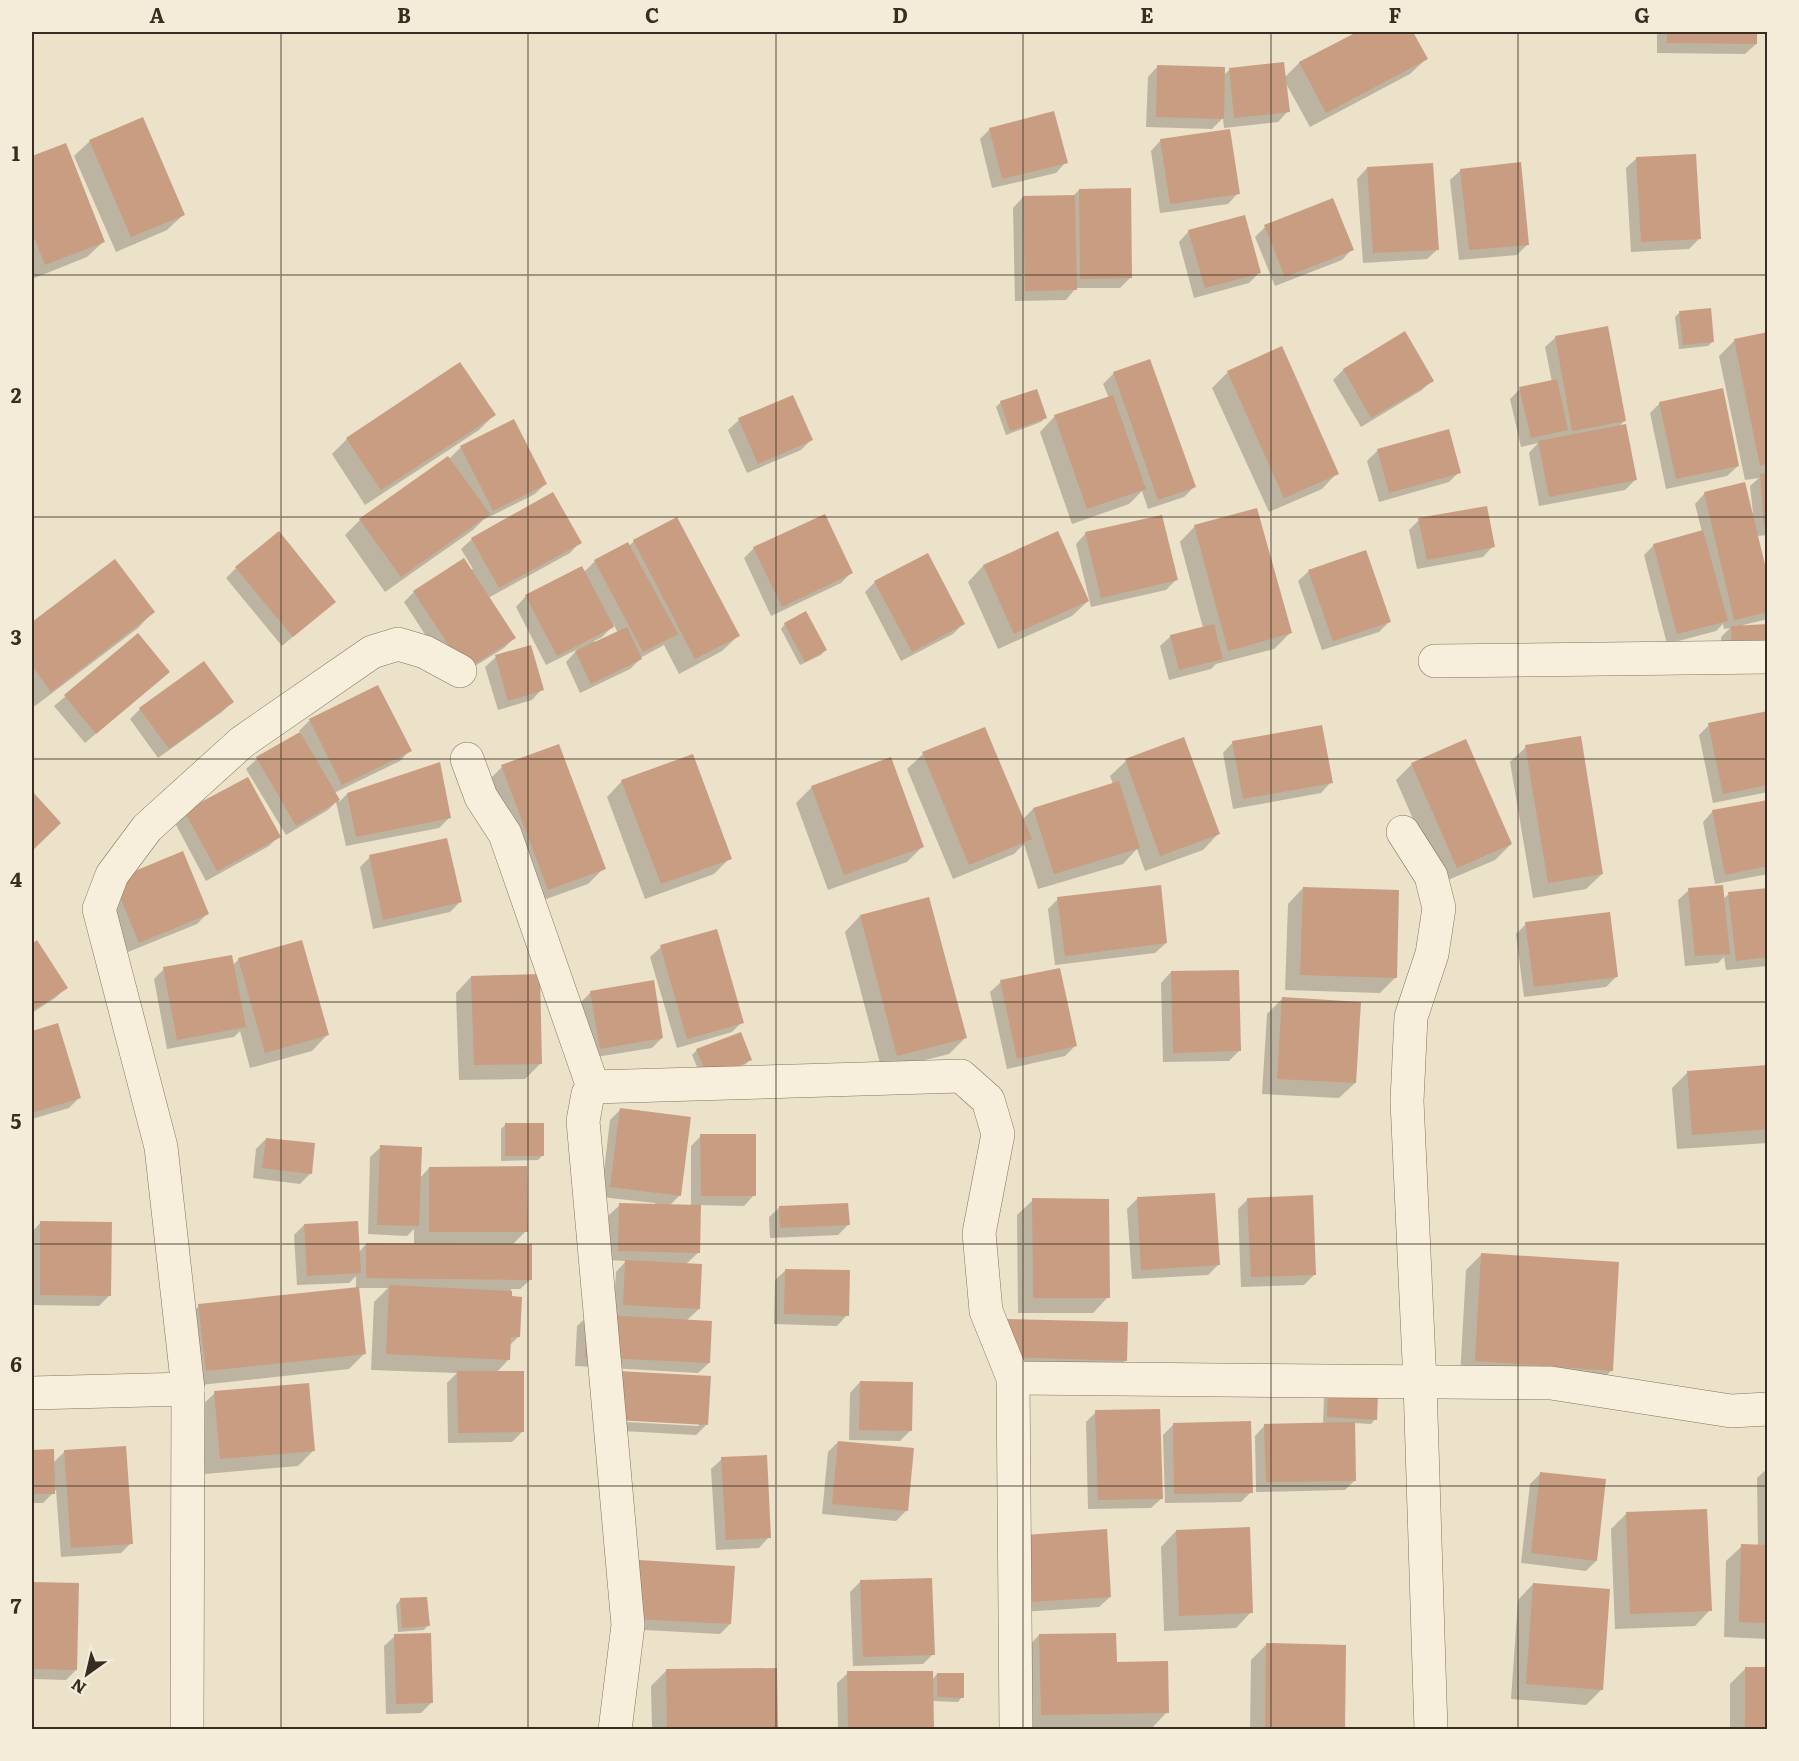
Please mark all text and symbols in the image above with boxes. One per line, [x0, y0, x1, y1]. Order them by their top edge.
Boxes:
text: A [149, 0, 165, 29]
text: B [397, 0, 411, 29]
text: C [645, 0, 659, 29]
text: D [892, 0, 908, 29]
text: E [1140, 0, 1154, 29]
text: F [1389, 0, 1402, 29]
text: G [1634, 0, 1650, 29]
text: 1 [12, 137, 20, 167]
text: 2 [11, 379, 22, 409]
text: 3 [10, 621, 22, 651]
text: 4 [10, 863, 22, 893]
text: 5 [11, 1105, 22, 1135]
text: 6 [10, 1348, 22, 1378]
text: 7 [11, 1590, 22, 1620]
north arrow [57, 1644, 117, 1704]
text: N [66, 1674, 90, 1701]

